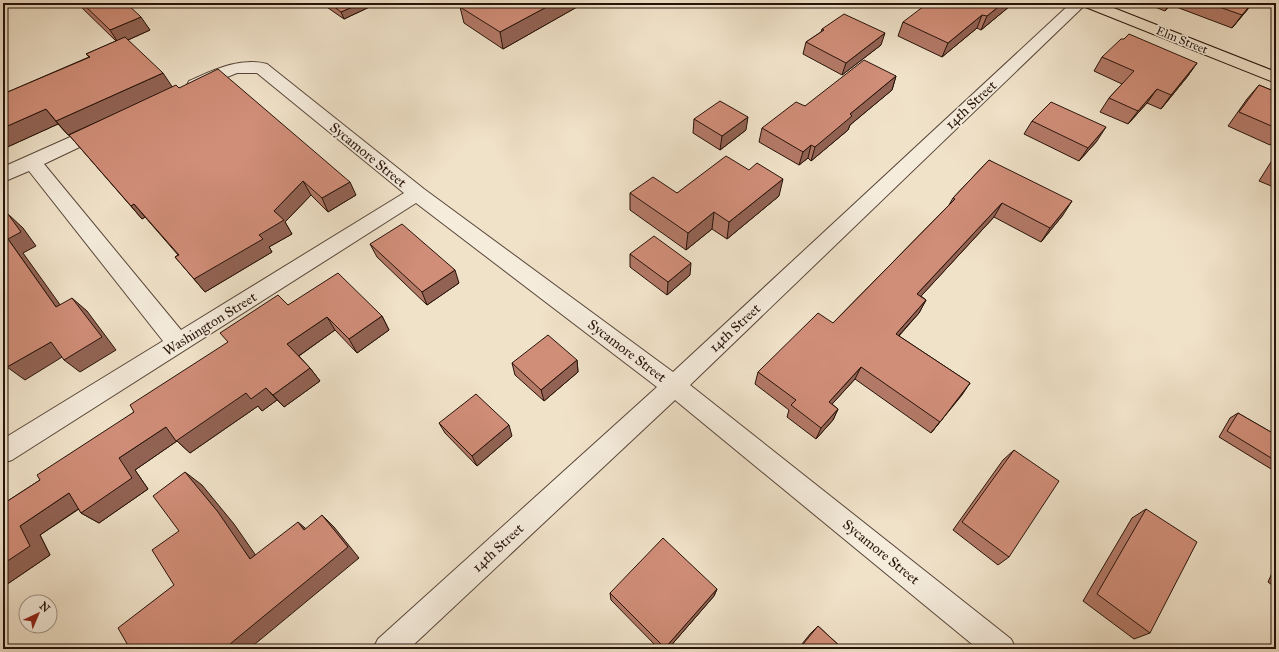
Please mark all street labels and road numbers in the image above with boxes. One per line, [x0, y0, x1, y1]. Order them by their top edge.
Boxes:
street label: Elm Street [1154, 23, 1211, 57]
street label: 14th Street [942, 77, 1000, 133]
street label: Sycamore Street [326, 119, 410, 191]
street label: Washington Street [160, 288, 260, 360]
street label: 14th Street [706, 300, 764, 356]
street label: Sycamore Street [584, 316, 670, 386]
street label: Sycamore Street [839, 516, 923, 588]
street label: 14th Street [469, 520, 527, 576]

